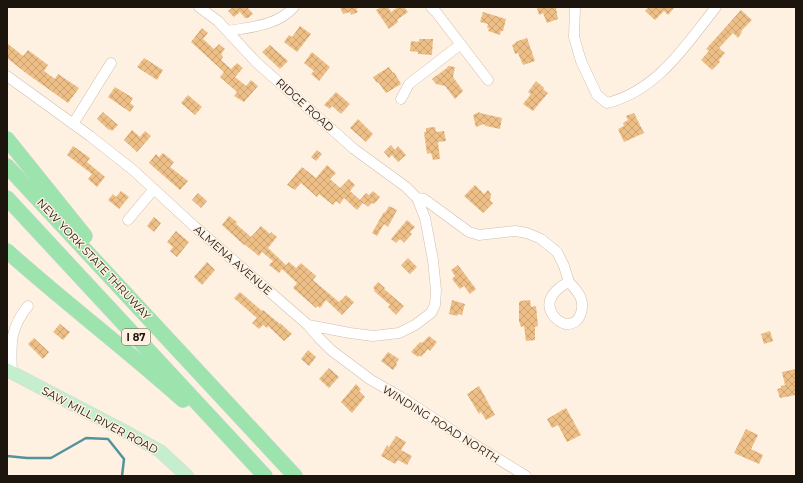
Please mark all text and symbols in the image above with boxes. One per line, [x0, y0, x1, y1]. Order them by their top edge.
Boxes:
street label: RIDGE ROAD [273, 75, 337, 135]
street label: NEW YORK STATE THRUWAY [34, 196, 154, 323]
street label: ALMENA AVENUE [191, 222, 275, 298]
road number: I 87 [122, 329, 150, 345]
street label: WINDING ROAD NORTH [380, 382, 502, 466]
street label: SAW MILL RIVER ROAD [39, 383, 161, 457]

